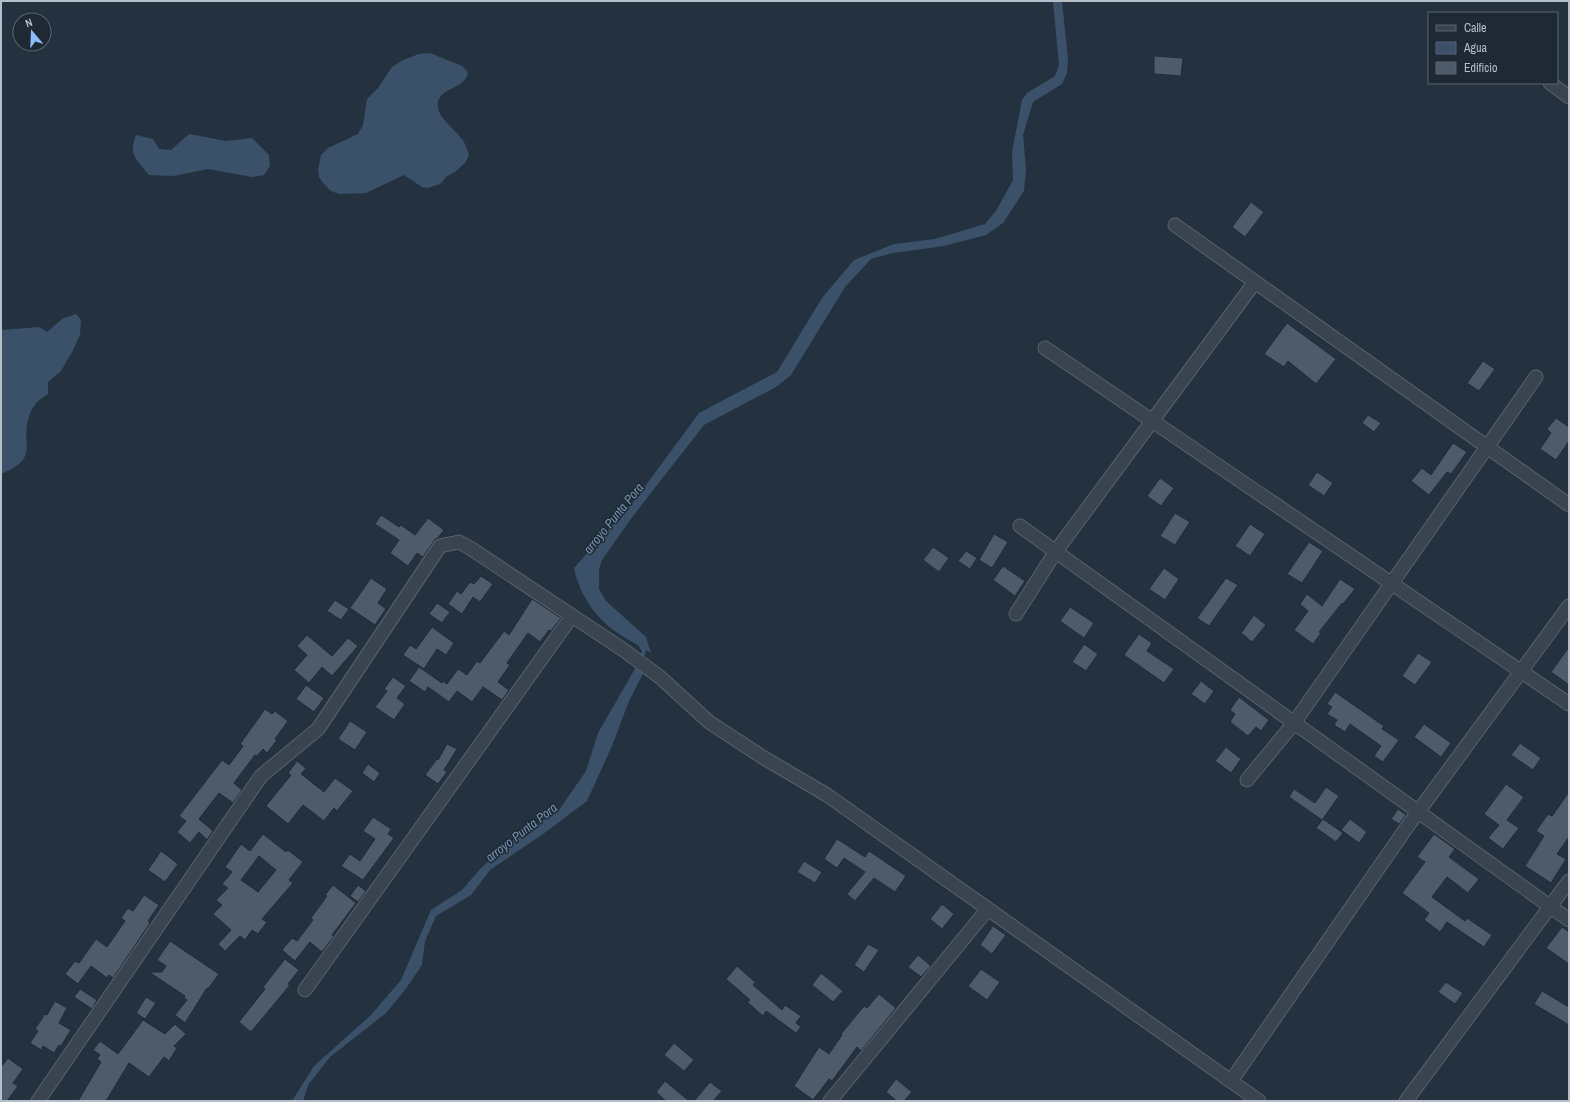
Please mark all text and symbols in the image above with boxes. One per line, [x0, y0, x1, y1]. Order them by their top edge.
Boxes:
north arrow [12, 12, 52, 52]
legend [1428, 12, 1558, 84]
text: N [23, 15, 34, 30]
text: Calle [1464, 20, 1486, 36]
text: Agua [1463, 40, 1488, 56]
text: Edificio [1464, 60, 1497, 76]
water label: arroyo Punta Pora [580, 479, 647, 557]
water label: arroyo Punta Pora [482, 799, 561, 866]

